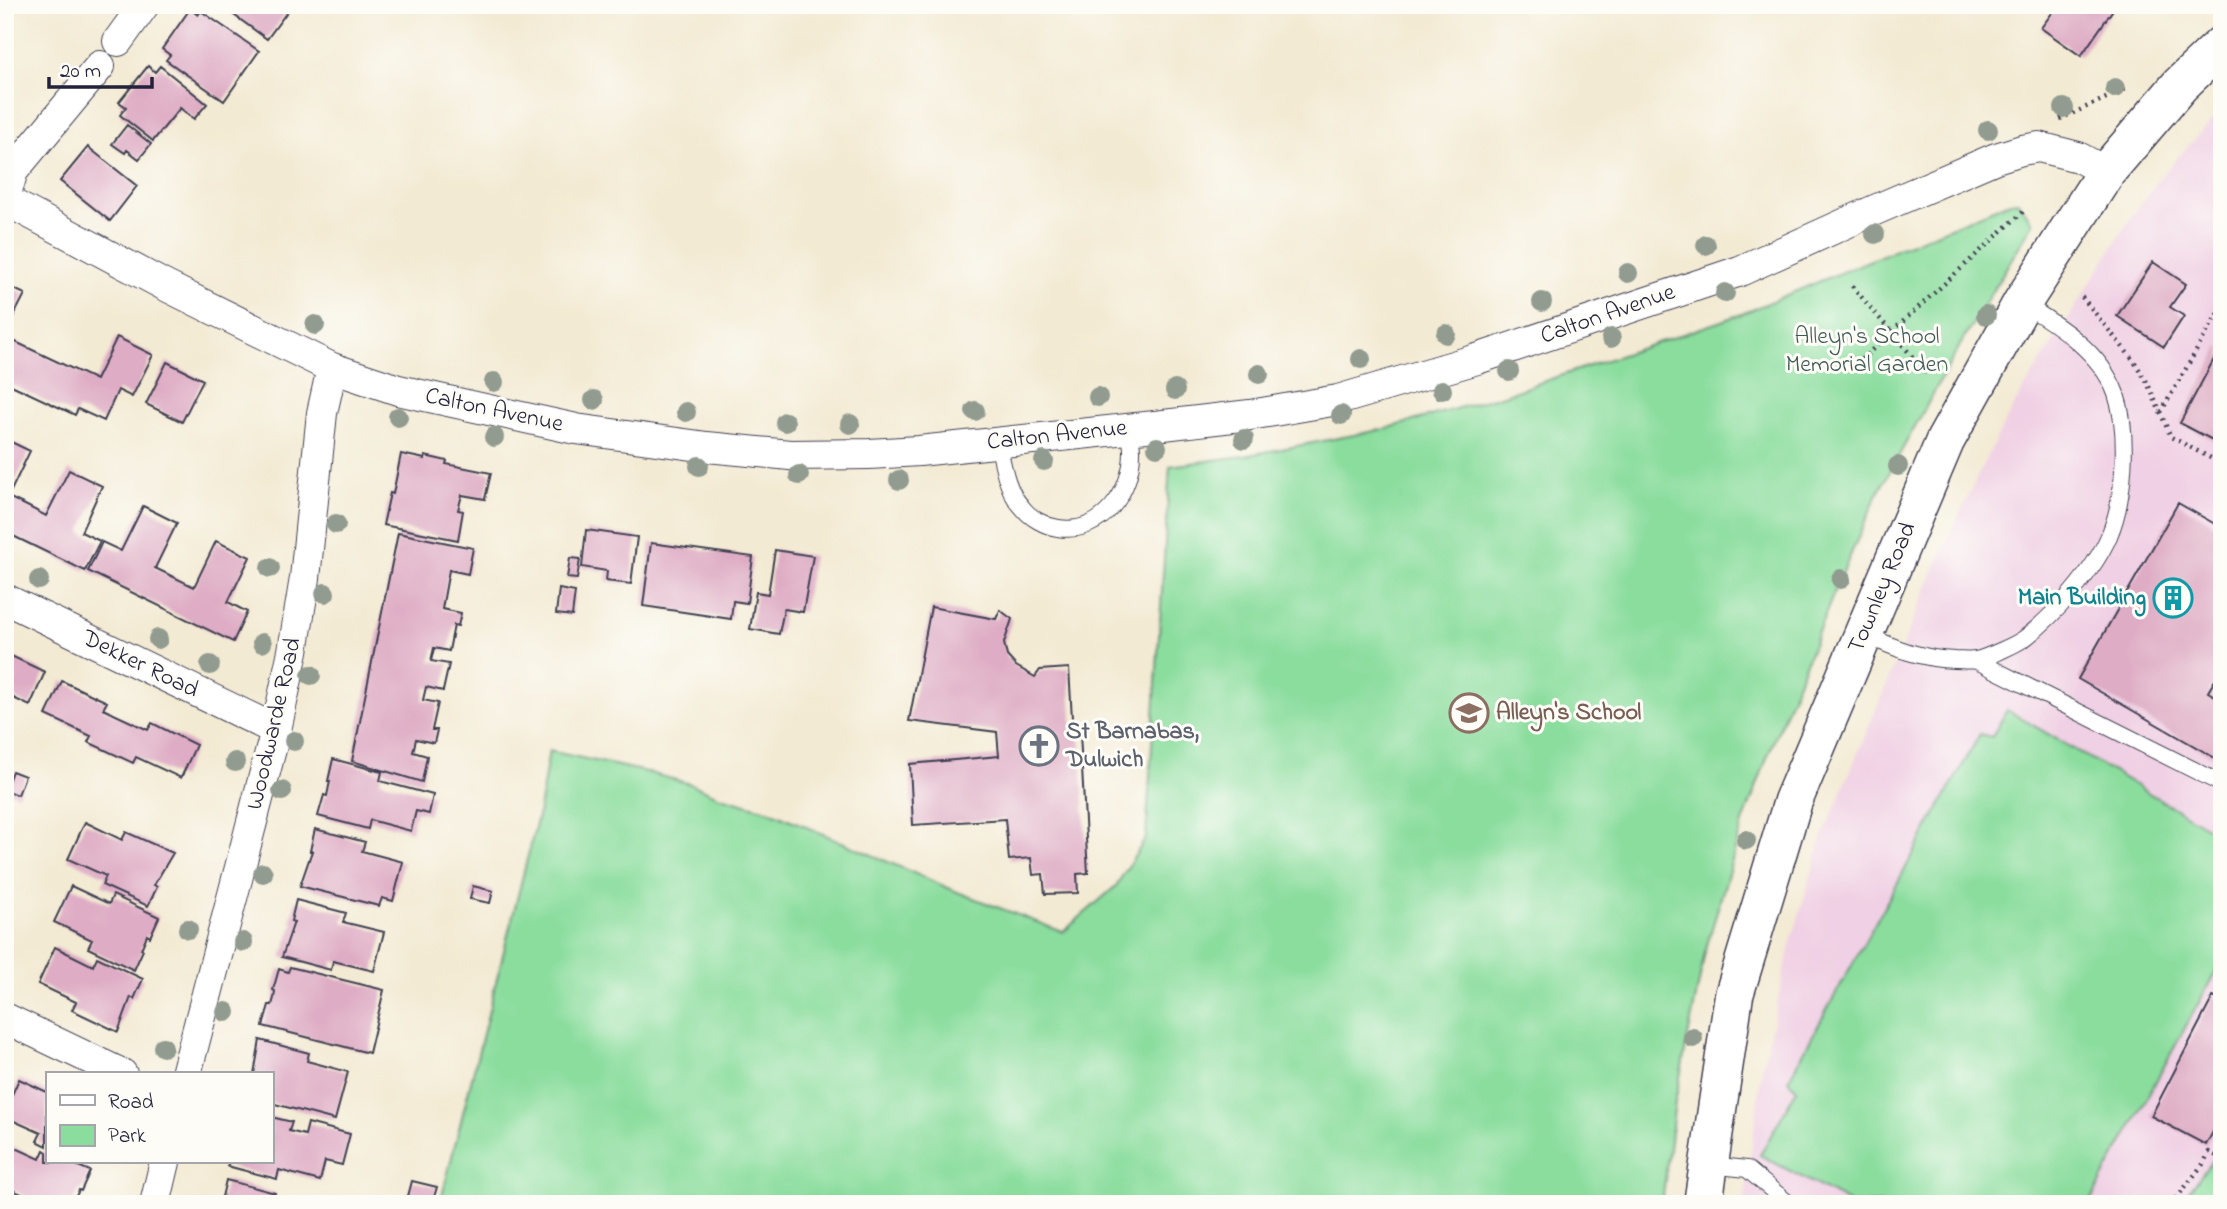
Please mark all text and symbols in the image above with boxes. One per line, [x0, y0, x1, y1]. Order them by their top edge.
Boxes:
scale bar [49, 46, 152, 90]
text: 20 m [60, 57, 101, 87]
street label: Calton Avenue [1536, 276, 1680, 354]
park label: Alleyn's School Memorial Garden [1786, 320, 1948, 383]
street label: Calton Avenue [422, 379, 566, 443]
street label: Calton Avenue [985, 411, 1129, 461]
street label: Townley Road [1840, 517, 1927, 659]
building icon: Main Building [2152, 577, 2194, 619]
place label: Main Building [2018, 581, 2146, 617]
street label: Dekker Road [75, 621, 205, 709]
street label: Woodwarde Road [238, 634, 312, 814]
school or university icon: Alleyn's School [1448, 692, 1490, 734]
place label: Alleyn's School [1496, 696, 1641, 732]
place label: St Barnabas, Dulwich [1065, 715, 1199, 778]
church icon: St Barnabas, Dulwich [1018, 725, 1060, 767]
legend [46, 1072, 273, 1164]
text: Road [108, 1088, 154, 1118]
text: Park [108, 1122, 147, 1152]

